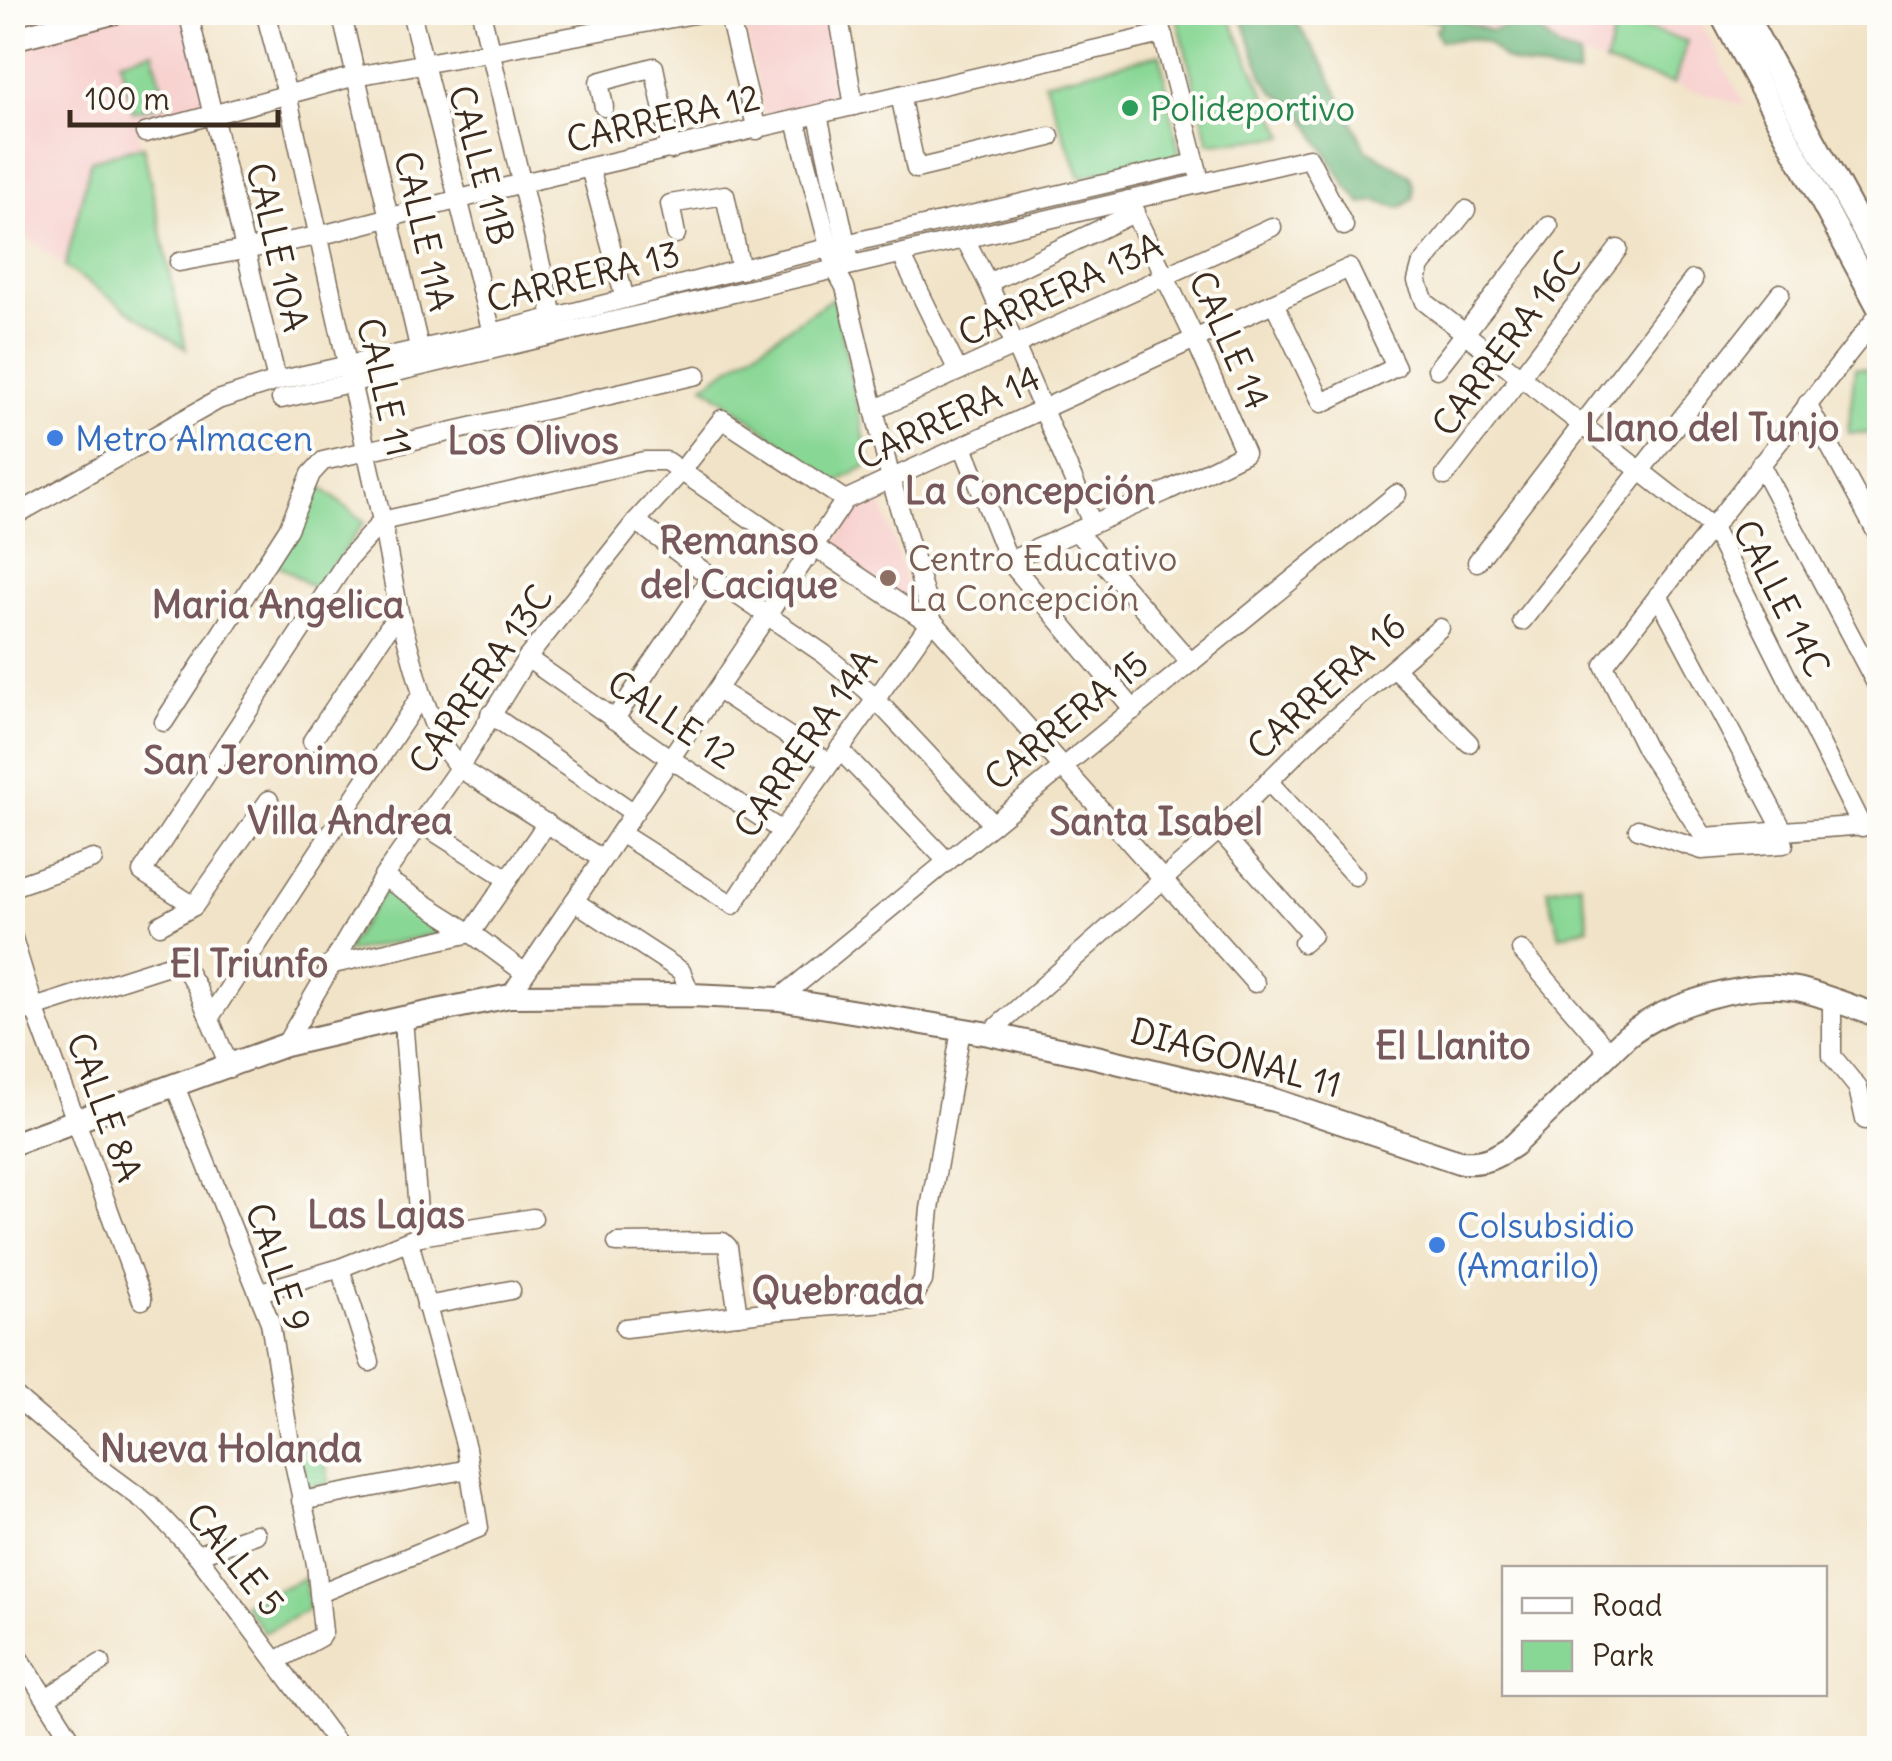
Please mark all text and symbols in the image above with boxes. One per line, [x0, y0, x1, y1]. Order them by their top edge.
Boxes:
scale bar [70, 65, 278, 127]
street label: CARRERA 12 [562, 74, 764, 162]
text: 100 m [85, 80, 170, 118]
street label: CALLE 11B [440, 80, 524, 250]
place label: Polideportivo [1150, 86, 1355, 130]
marker: Polideportivo [1119, 97, 1141, 119]
street label: CALLE 11A [385, 147, 465, 315]
street label: CALLE 10A [237, 158, 319, 336]
street label: CARRERA 13A [951, 223, 1169, 355]
street label: CARRERA 13 [482, 231, 684, 321]
street label: CARRERA 16C [1422, 242, 1590, 444]
street label: CALLE 14 [1180, 264, 1280, 416]
street label: CALLE 11 [348, 314, 422, 460]
street label: CARRERA 14 [849, 355, 1047, 479]
district label: Llano del Tunjo [1585, 404, 1839, 451]
place label: Metro Almacen [75, 416, 313, 460]
district label: Los Olivos [447, 417, 619, 464]
marker: Metro Almacen [44, 427, 66, 449]
district label: La Concepción [904, 467, 1156, 514]
street label: CALLE 14C [1724, 512, 1840, 684]
district label: Remanso del Cacique [640, 517, 838, 608]
place label: Centro Educativo La Concepción [908, 536, 1177, 620]
marker: Centro Educativo La Concepción [877, 567, 899, 589]
street label: CARRERA 13C [399, 576, 561, 782]
district label: Maria Angelica [152, 581, 404, 628]
street label: CARRERA 16 [1238, 603, 1414, 769]
street label: CARRERA 14A [724, 640, 886, 846]
street label: CARRERA 15 [975, 641, 1157, 799]
street label: CALLE 12 [599, 660, 745, 778]
district label: San Jeronimo [143, 737, 379, 784]
district label: Villa Andrea [247, 797, 453, 844]
district label: Santa Isabel [1049, 798, 1263, 845]
district label: El Triunfo [170, 940, 328, 987]
street label: DIAGONAL 11 [1126, 1008, 1346, 1106]
district label: El Llanito [1375, 1022, 1531, 1069]
street label: CALLE 8A [58, 1027, 152, 1187]
district label: Las Lajas [307, 1191, 465, 1238]
street label: CALLE 9 [237, 1197, 321, 1337]
place label: Colsubsidio (Amarilo) [1457, 1203, 1635, 1287]
marker: Colsubsidio (Amarilo) [1426, 1234, 1448, 1256]
district label: Quebrada [752, 1267, 924, 1314]
district label: Nueva Holanda [100, 1425, 362, 1472]
street label: CALLE 5 [177, 1494, 295, 1624]
legend [1502, 1566, 1827, 1696]
text: Road [1592, 1586, 1662, 1624]
text: Park [1592, 1636, 1654, 1674]

